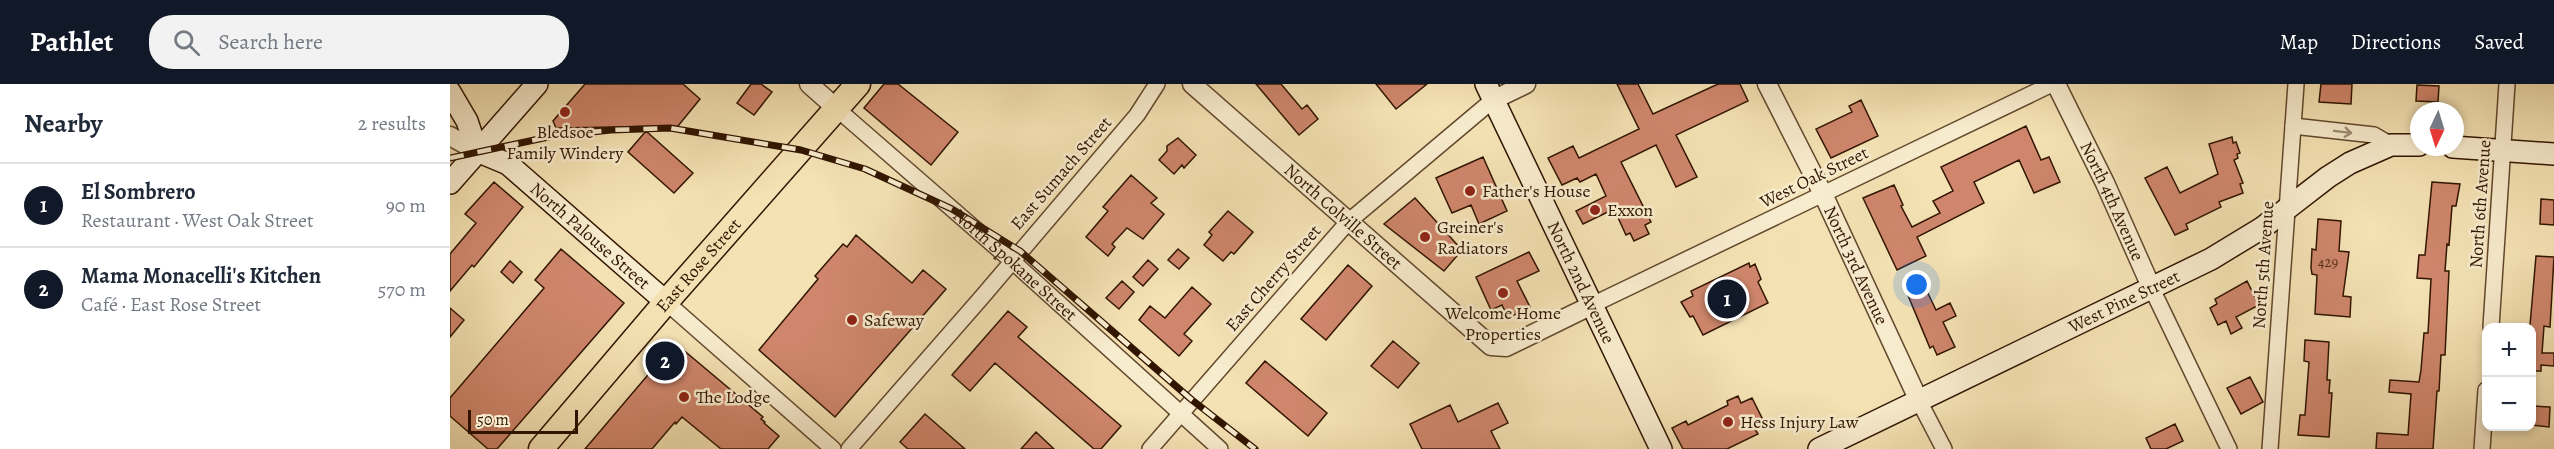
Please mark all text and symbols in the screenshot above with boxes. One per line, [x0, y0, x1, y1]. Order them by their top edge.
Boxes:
search box [149, 15, 569, 69]
text: Pathlet [30, 23, 113, 61]
icon: search [170, 26, 203, 59]
text: Search here [218, 27, 323, 57]
text: Map [2280, 28, 2318, 56]
text: Directions [2351, 28, 2441, 56]
text: Saved [2474, 28, 2524, 56]
north arrow [2410, 102, 2464, 156]
marker: Bledsoe Family Windery [558, 105, 572, 119]
text: Nearby [24, 106, 103, 141]
text: 2 results [358, 110, 426, 137]
street label: East Sumach Street [1005, 111, 1117, 235]
place label: Bledsoe Family Windery [507, 120, 624, 165]
one-way arrow [2333, 126, 2352, 137]
street label: North 4th Avenue [2074, 138, 2150, 265]
street label: North 6th Avenue [2464, 139, 2496, 269]
street label: West Oak Street [1755, 140, 1872, 214]
street label: North Colville Street [1279, 158, 1407, 275]
text: El Sombrero [81, 177, 196, 207]
street label: North Palouse Street [525, 177, 655, 295]
place label: Father's House [1482, 179, 1591, 203]
marker: Father's House [1463, 184, 1477, 198]
text: 1 [40, 192, 47, 219]
text: 90 m [386, 192, 426, 219]
place label: Exxon [1607, 198, 1653, 222]
street label: North 5th Avenue [2247, 200, 2279, 330]
street label: North 3rd Avenue [1818, 202, 1894, 329]
street label: North Spokane Street [948, 203, 1082, 326]
marker: Exxon [1588, 203, 1602, 217]
text: Restaurant · West Oak Street [81, 207, 314, 234]
street label: East Rose Street [650, 213, 746, 317]
place label: Greiner's Radiators [1437, 215, 1508, 260]
street label: North 2nd Avenue [1542, 217, 1621, 348]
street label: East Cherry Street [1220, 219, 1326, 337]
marker: Greiner's Radiators [1418, 230, 1432, 244]
house number: 429 [2318, 252, 2339, 272]
text: Mama Monacelli's Kitchen [81, 261, 321, 291]
street label: West Pine Street [2063, 264, 2184, 339]
your location [1902, 270, 1931, 299]
text: 2 [39, 276, 48, 303]
text: 570 m [378, 276, 426, 303]
pin: 1 [1708, 276, 1746, 322]
marker: Welcome Home Properties [1496, 286, 1510, 300]
text: Café · East Rose Street [81, 291, 261, 318]
place label: Welcome Home Properties [1444, 301, 1561, 346]
place label: Safeway [864, 308, 925, 332]
marker: Safeway [845, 313, 859, 327]
map controls [2482, 323, 2536, 431]
button: + [2482, 323, 2536, 377]
pin: 2 [646, 338, 684, 384]
button: − [2482, 377, 2536, 431]
place label: The Lodge [696, 385, 770, 409]
marker: The Lodge [677, 390, 691, 404]
scale bar [468, 407, 578, 434]
text: 50 m [477, 409, 509, 431]
place label: Hess Injury Law [1740, 410, 1859, 434]
marker: Hess Injury Law [1721, 415, 1735, 429]

